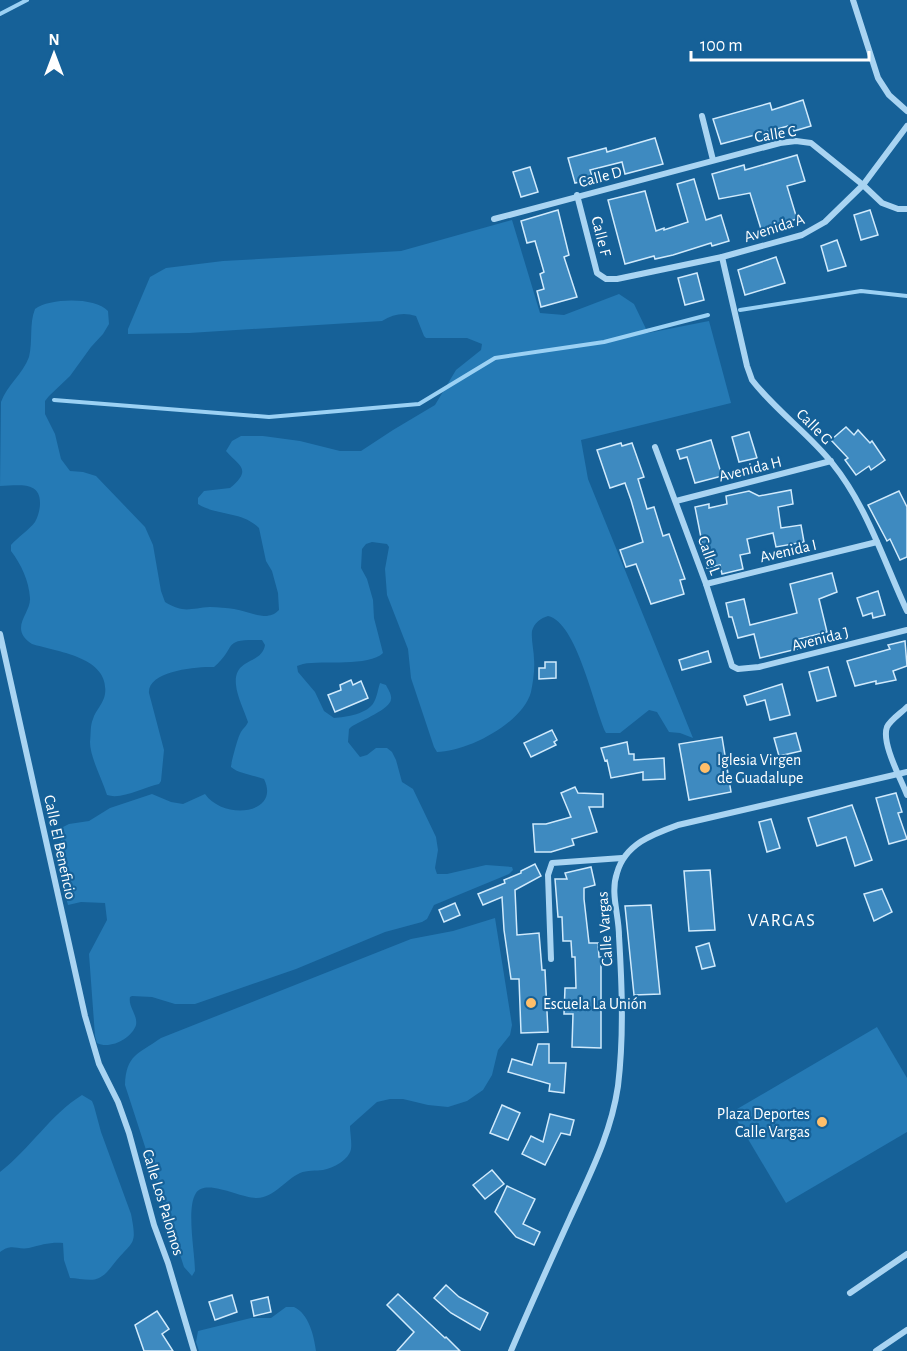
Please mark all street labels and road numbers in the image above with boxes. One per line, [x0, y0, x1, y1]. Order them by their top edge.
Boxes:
street label: Calle C [753, 123, 797, 145]
street label: Calle D [577, 164, 624, 190]
street label: Avenida A [742, 211, 807, 245]
street label: Calle F [588, 215, 614, 259]
street label: Calle G [793, 406, 835, 448]
street label: Avenida H [717, 453, 783, 485]
street label: Calle L [695, 534, 724, 577]
street label: Avenida I [758, 537, 818, 565]
street label: Avenida J [790, 624, 850, 654]
street label: Calle El Beneficio [41, 794, 79, 901]
street label: Calle Vargas [594, 891, 616, 967]
street label: Calle Los Palomos [139, 1147, 187, 1257]

